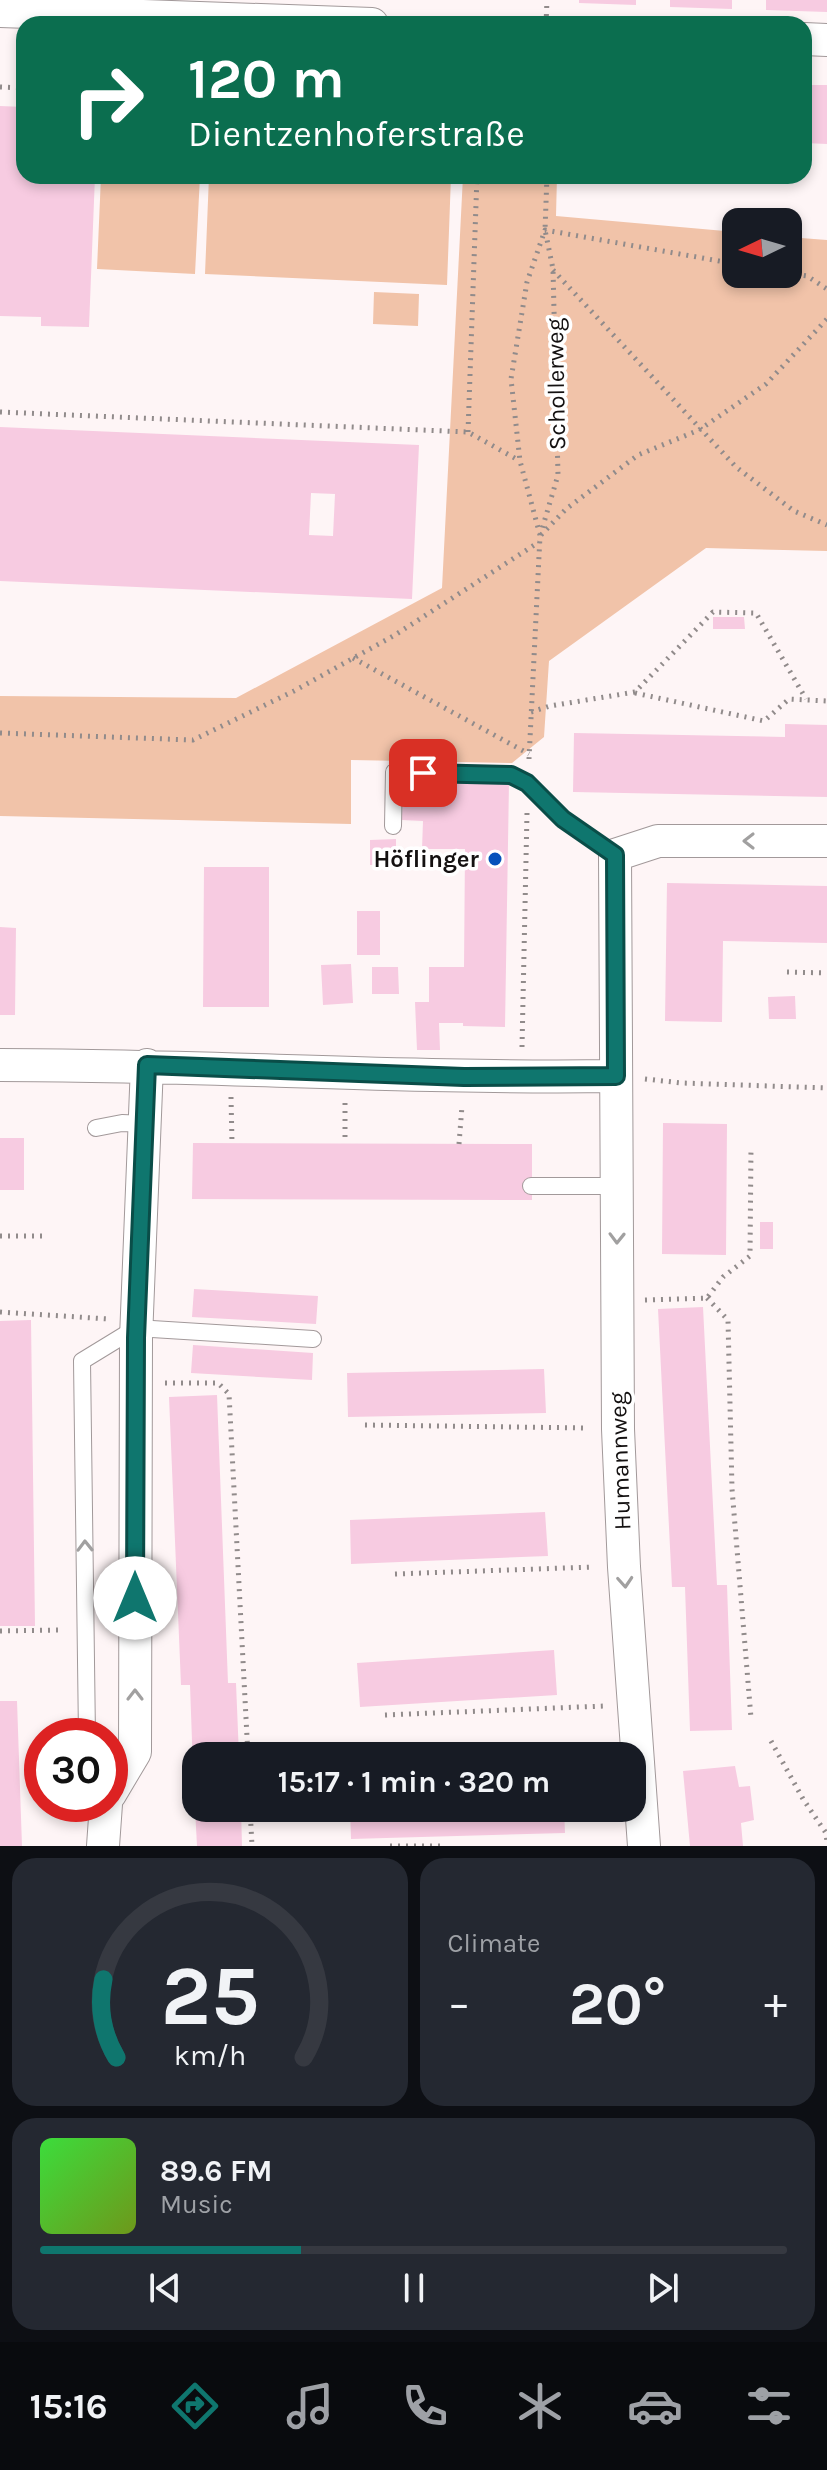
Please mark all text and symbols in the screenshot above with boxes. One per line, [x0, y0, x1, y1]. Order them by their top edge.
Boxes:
text: 120 m [188, 46, 345, 111]
icon: right [56, 48, 160, 152]
text: Dientzenhoferstraße [188, 113, 525, 155]
north arrow [722, 208, 802, 288]
map controls [722, 208, 802, 288]
street label: Schollerweg [541, 317, 571, 450]
pin [389, 739, 457, 807]
icon: arrive [401, 751, 445, 795]
one-way arrow [742, 832, 755, 850]
place label: Höflinger [373, 845, 480, 873]
marker: Höflinger [486, 850, 504, 868]
one-way arrow [608, 1232, 626, 1245]
street label: Humannweg [604, 1391, 636, 1531]
one-way arrow [76, 1539, 93, 1552]
position arrow [93, 1556, 177, 1640]
one-way arrow [616, 1576, 633, 1589]
one-way arrow [126, 1688, 144, 1701]
speed limit sign: 30 [24, 1718, 128, 1822]
text: 15:17 · 1 min · 320 m [278, 1764, 550, 1800]
text: Climate [448, 1928, 540, 1959]
text: 25 [160, 1948, 259, 2045]
text: 20° [568, 1969, 666, 2039]
text: − [448, 1978, 471, 2029]
text: + [764, 1978, 787, 2029]
text: km/h [174, 2039, 246, 2072]
text: 89.6 FM [160, 2153, 273, 2189]
text: Music [160, 2189, 233, 2220]
icon: previous [143, 2266, 187, 2310]
icon: pause [392, 2266, 436, 2310]
icon: next [641, 2266, 685, 2310]
icon: directions [167, 2378, 223, 2434]
icon: music [282, 2378, 338, 2434]
icon: phone [397, 2378, 453, 2434]
icon: climate [512, 2378, 568, 2434]
icon: car [627, 2378, 683, 2434]
icon: filters [741, 2378, 797, 2434]
text: 15:16 [29, 2385, 108, 2427]

